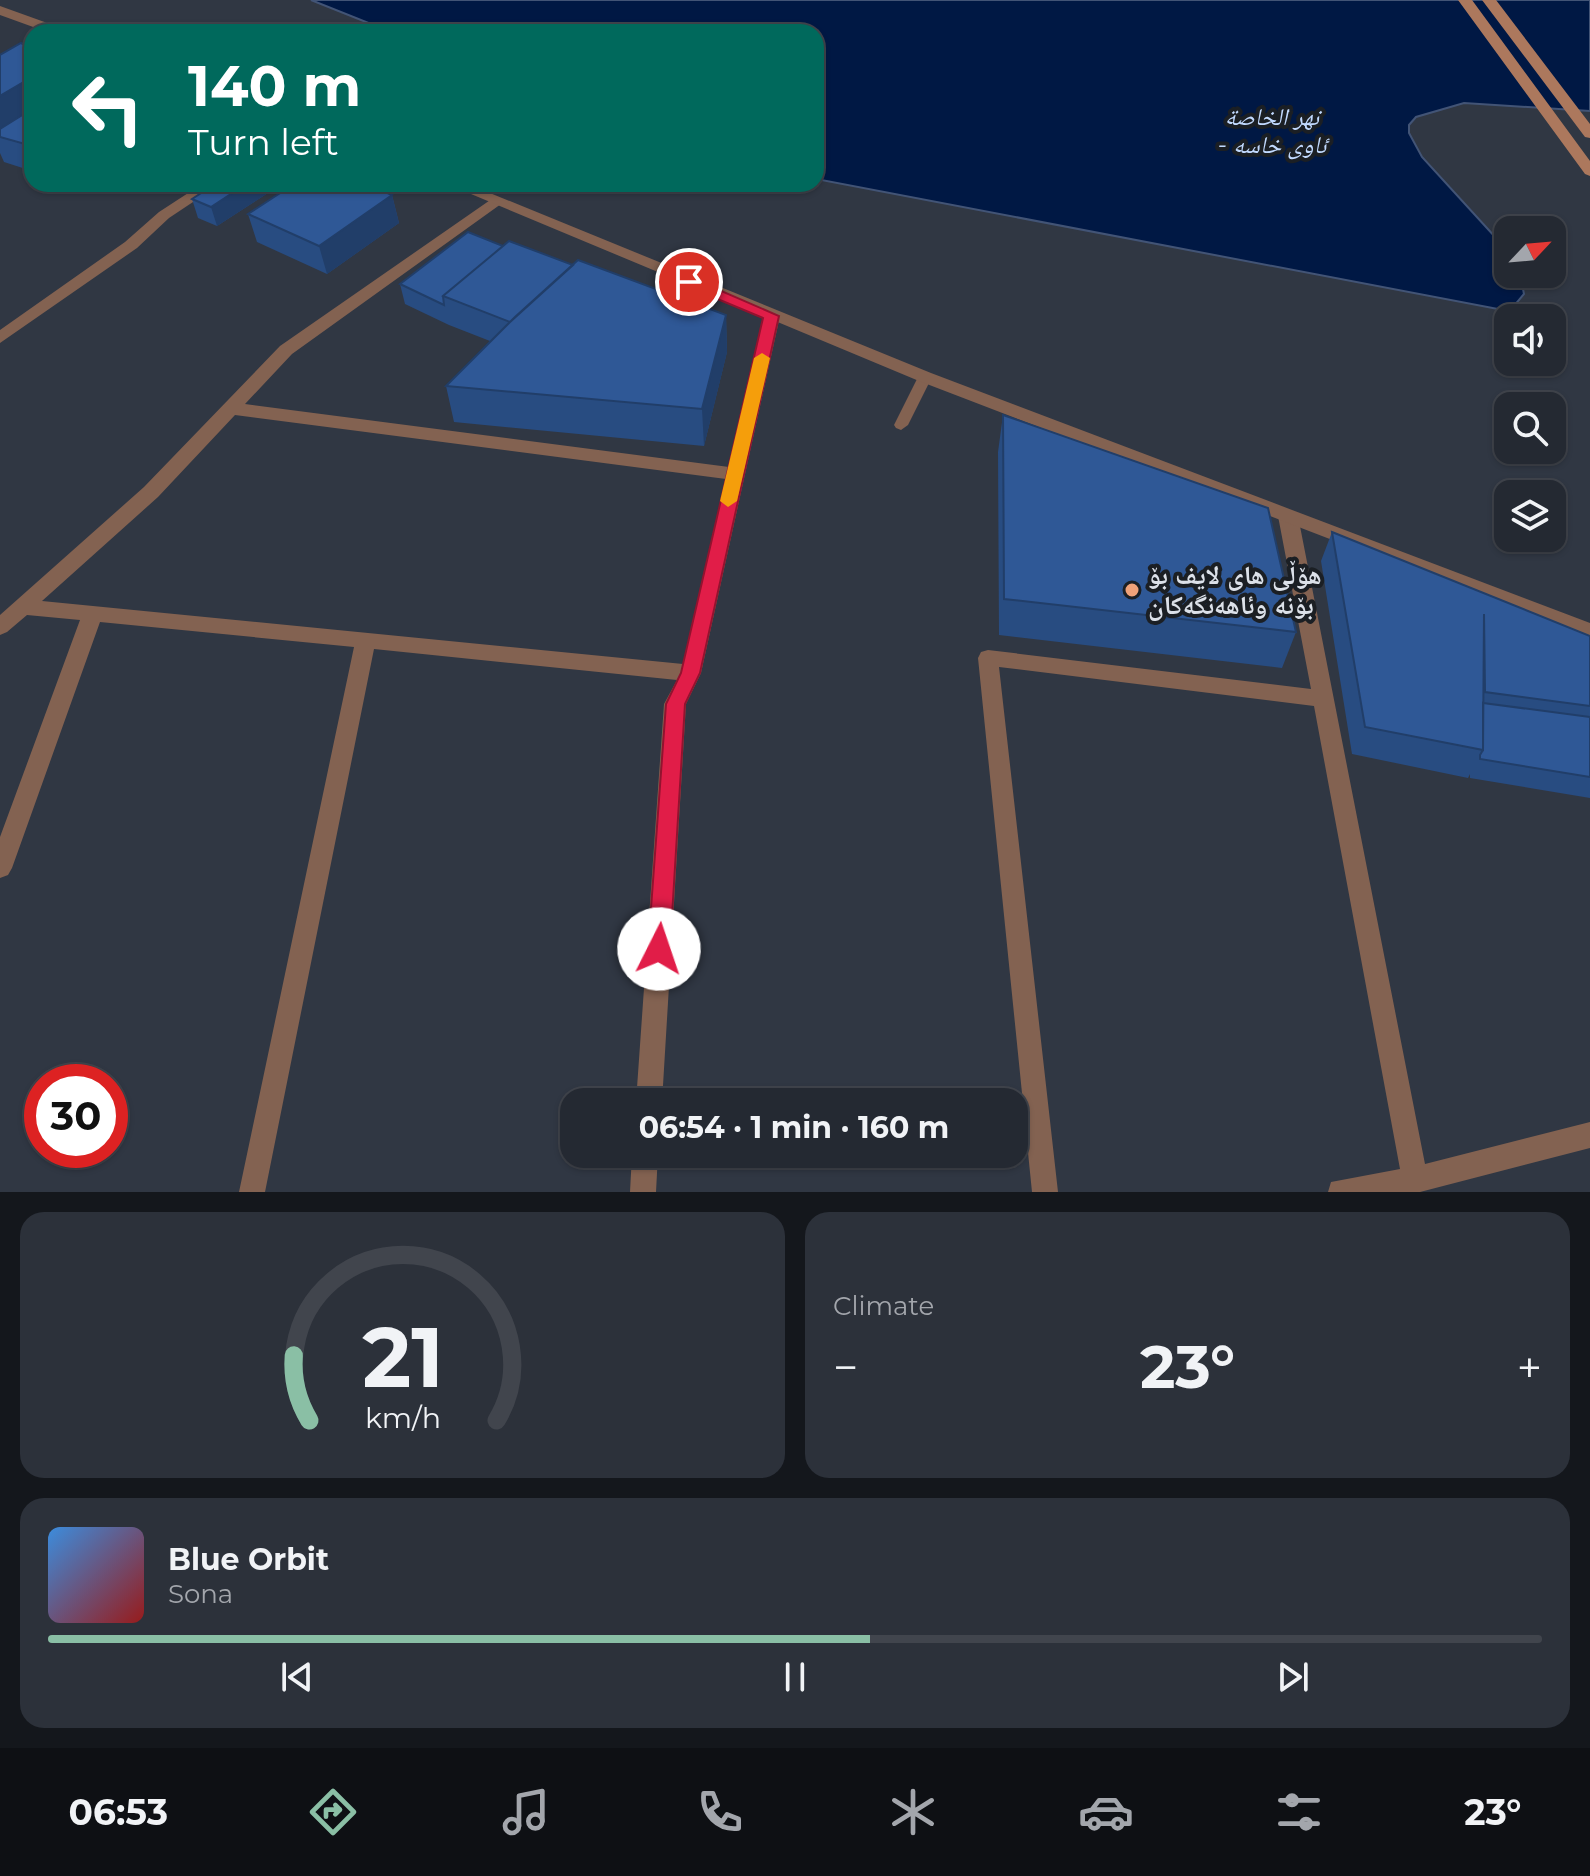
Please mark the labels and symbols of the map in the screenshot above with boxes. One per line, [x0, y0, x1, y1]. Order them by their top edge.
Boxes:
water label: نهر الخاصة - ئاوی خاسە [1218, 102, 1330, 160]
north arrow [1494, 216, 1566, 288]
pin [655, 248, 723, 316]
place label: هۆڵی های لایف بۆ بۆنە وئاهەنگەکان [1148, 559, 1322, 621]
marker: هۆڵی های لایف بۆ بۆنە وئاهەنگەکان [1123, 581, 1141, 599]
position arrow [617, 907, 701, 991]
speed limit sign: 30 [24, 1064, 128, 1168]

